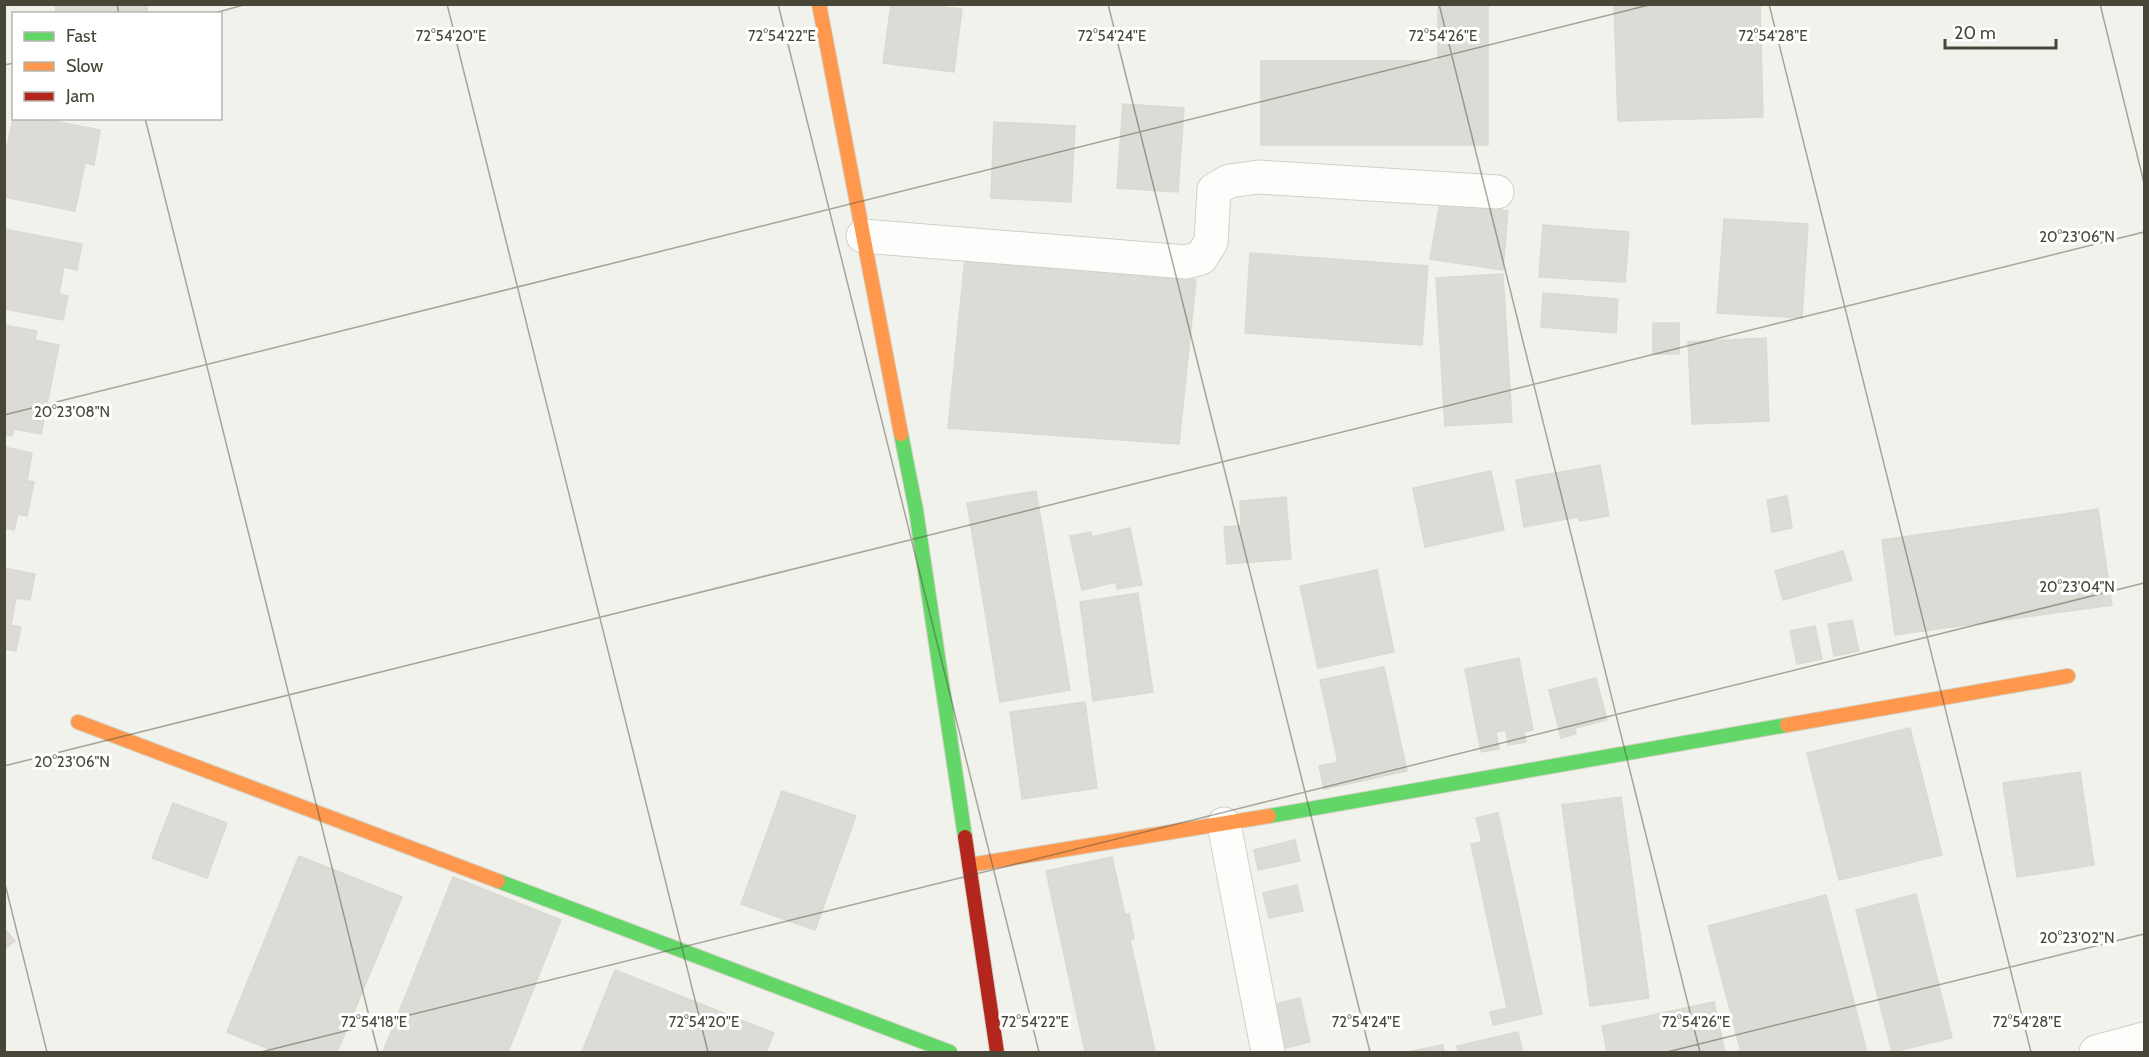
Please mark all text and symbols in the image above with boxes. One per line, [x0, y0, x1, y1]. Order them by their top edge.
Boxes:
legend [12, 12, 222, 120]
scale bar [1945, 12, 2056, 50]
text: 20 m [1954, 22, 1996, 44]
text: Fast [66, 25, 97, 47]
text: 72°54'20"E [416, 27, 486, 45]
text: 72°54'22"E [748, 27, 816, 45]
text: 72°54'24"E [1078, 27, 1146, 45]
text: 72°54'26"E [1409, 27, 1477, 45]
text: 72°54'28"E [1738, 27, 1808, 45]
text: Slow [66, 55, 103, 77]
text: Jam [65, 85, 95, 107]
text: 20°23'06"N [2039, 228, 2115, 246]
text: 20°23'08"N [34, 403, 110, 421]
text: 20°23'04"N [2039, 578, 2115, 596]
text: 20°23'06"N [34, 753, 110, 771]
text: 20°23'02"N [2040, 929, 2114, 947]
text: 72°54'18"E [341, 1013, 407, 1031]
text: 72°54'20"E [669, 1013, 739, 1031]
text: 72°54'22"E [1001, 1013, 1069, 1031]
text: 72°54'24"E [1332, 1013, 1400, 1031]
text: 72°54'26"E [1662, 1013, 1730, 1031]
text: 72°54'28"E [1992, 1013, 2062, 1031]

